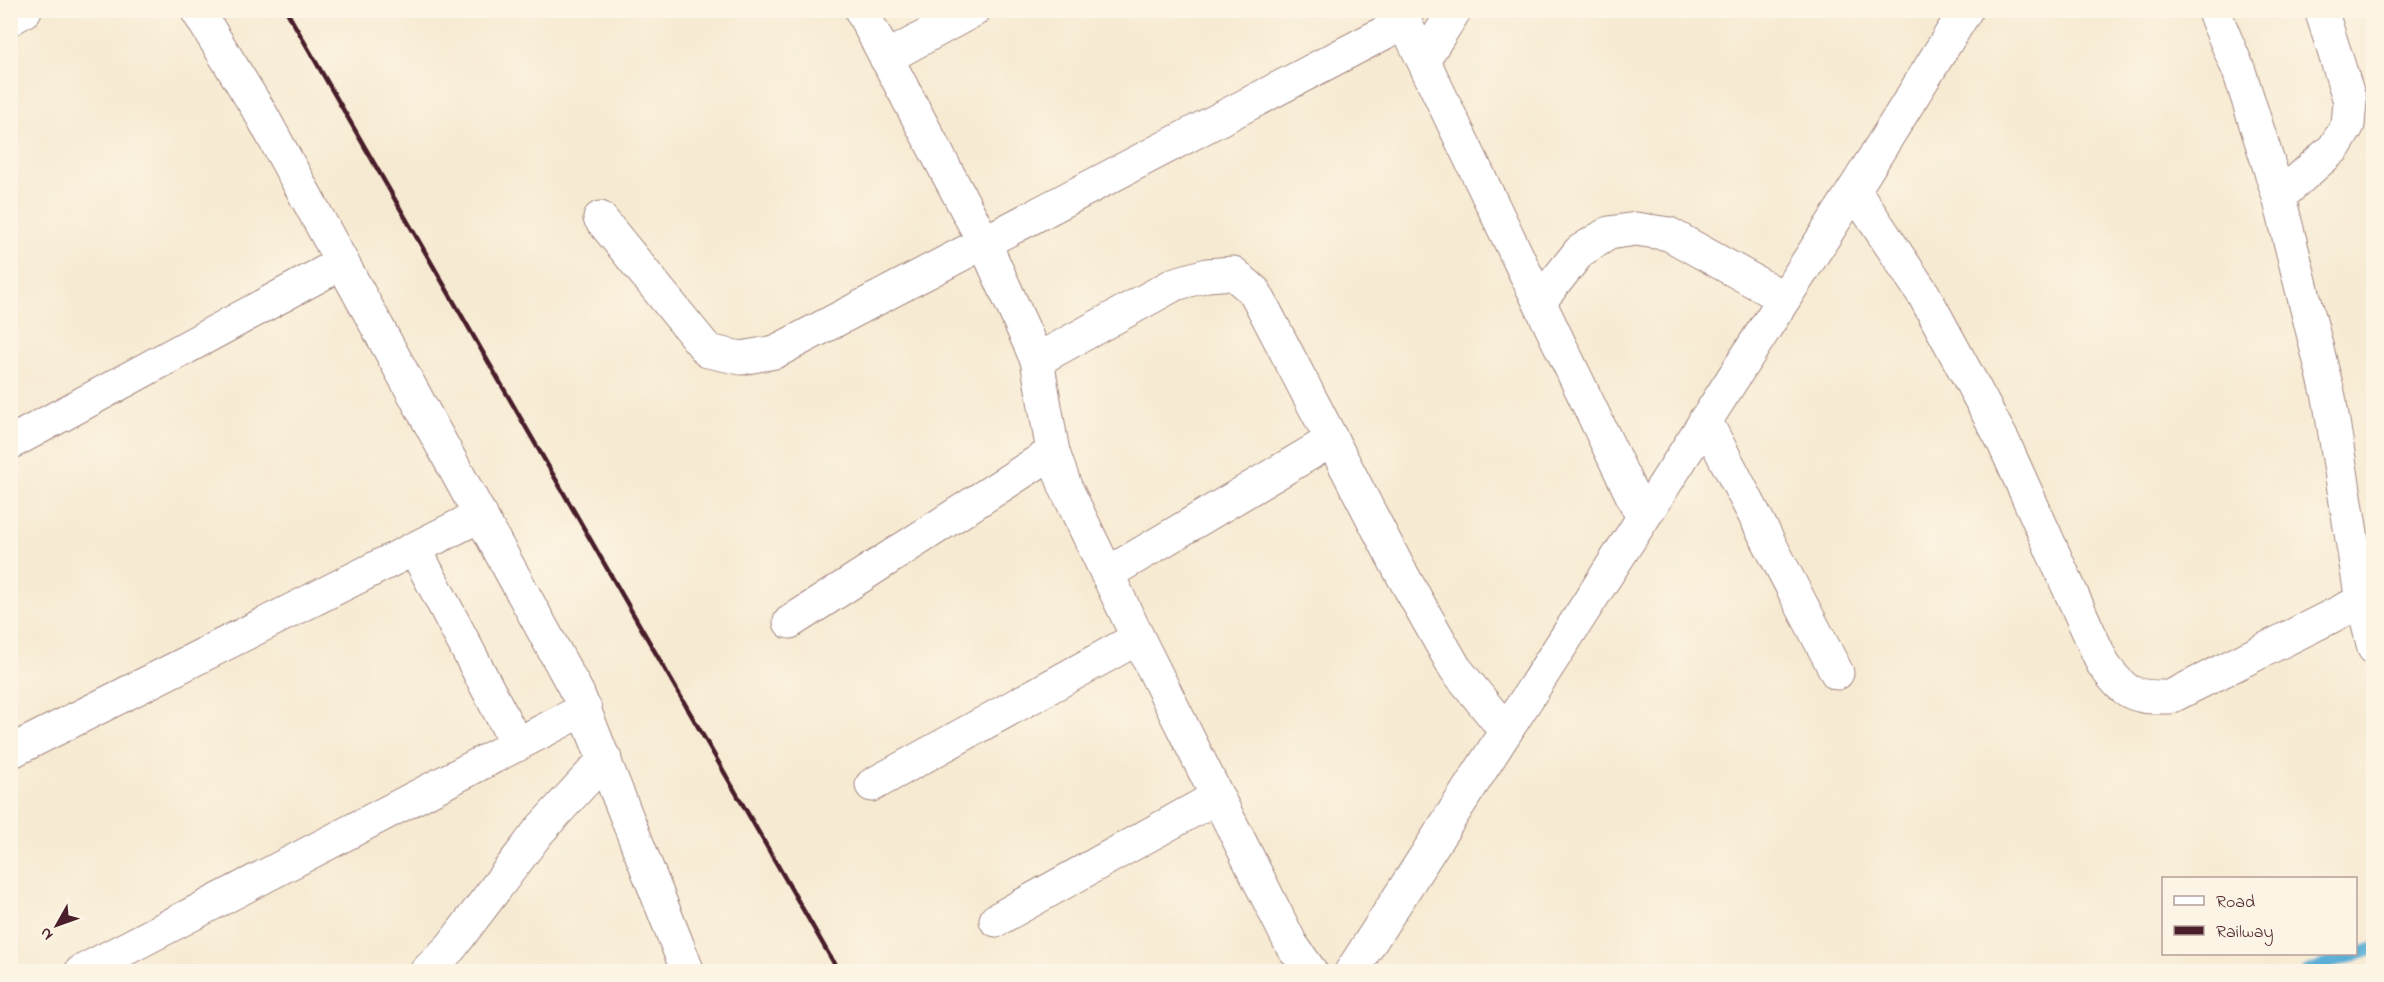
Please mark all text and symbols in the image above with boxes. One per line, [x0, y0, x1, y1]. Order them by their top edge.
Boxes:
legend [2162, 877, 2357, 955]
text: Road [2216, 890, 2255, 916]
north arrow [27, 895, 87, 955]
text: Railway [2216, 920, 2273, 946]
text: N [34, 921, 60, 945]

